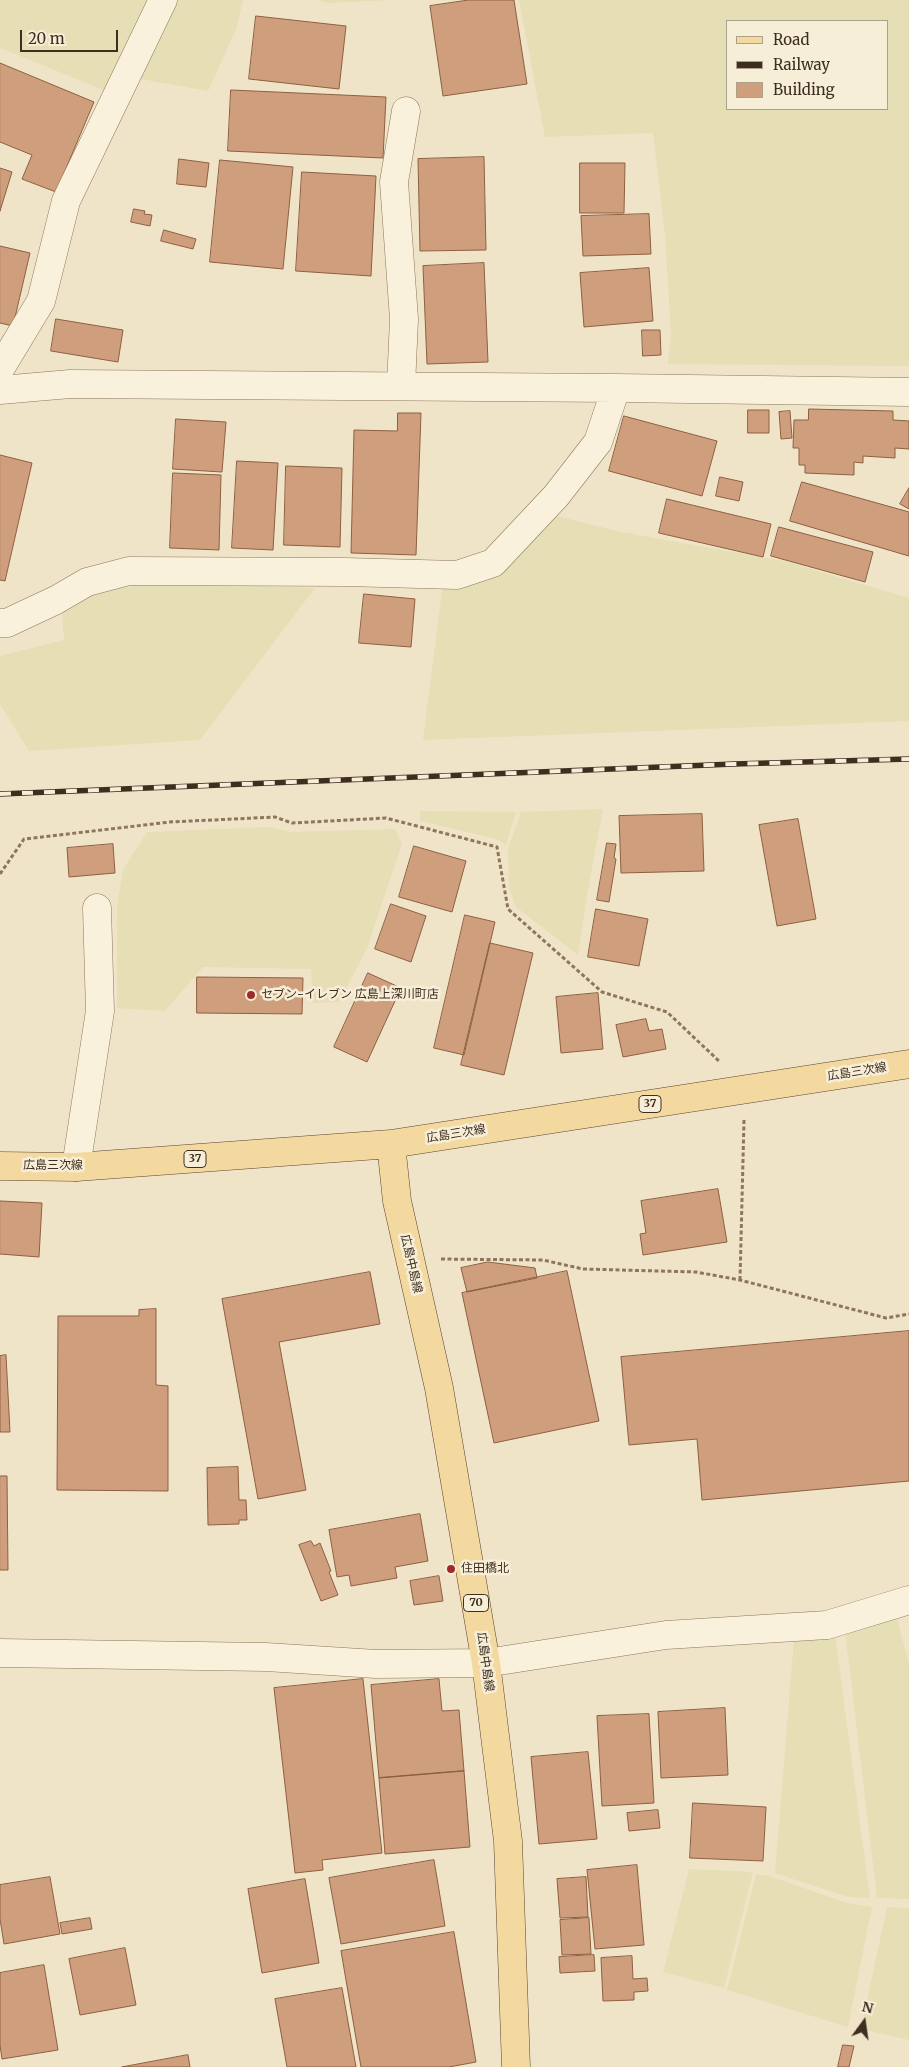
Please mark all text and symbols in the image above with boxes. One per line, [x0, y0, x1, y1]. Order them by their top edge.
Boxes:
scale bar [22, 20, 120, 52]
legend [726, 20, 889, 110]
text: 20 m [28, 29, 65, 48]
text: Road [773, 30, 809, 49]
text: Railway [773, 55, 830, 74]
text: Building [773, 80, 835, 99]
place label: セブン-イレブン 広島上深川町店 [261, 988, 439, 1002]
marker: セブン-イレブン 広島上深川町店 [245, 989, 257, 1001]
street label: 広島三次線 [826, 1060, 888, 1084]
road number: 37 [639, 1096, 661, 1112]
street label: 広島三次線 [425, 1122, 487, 1146]
road number: 37 [184, 1150, 206, 1168]
street label: 広島三次線 [23, 1159, 83, 1173]
street label: 広島中島線 [397, 1233, 425, 1295]
place label: 住田橋北 [461, 1562, 509, 1576]
marker: 住田橋北 [445, 1563, 457, 1575]
road number: 70 [464, 1595, 488, 1612]
street label: 広島中島線 [474, 1631, 496, 1693]
north arrow [839, 1997, 889, 2047]
text: N [860, 1997, 875, 2018]

